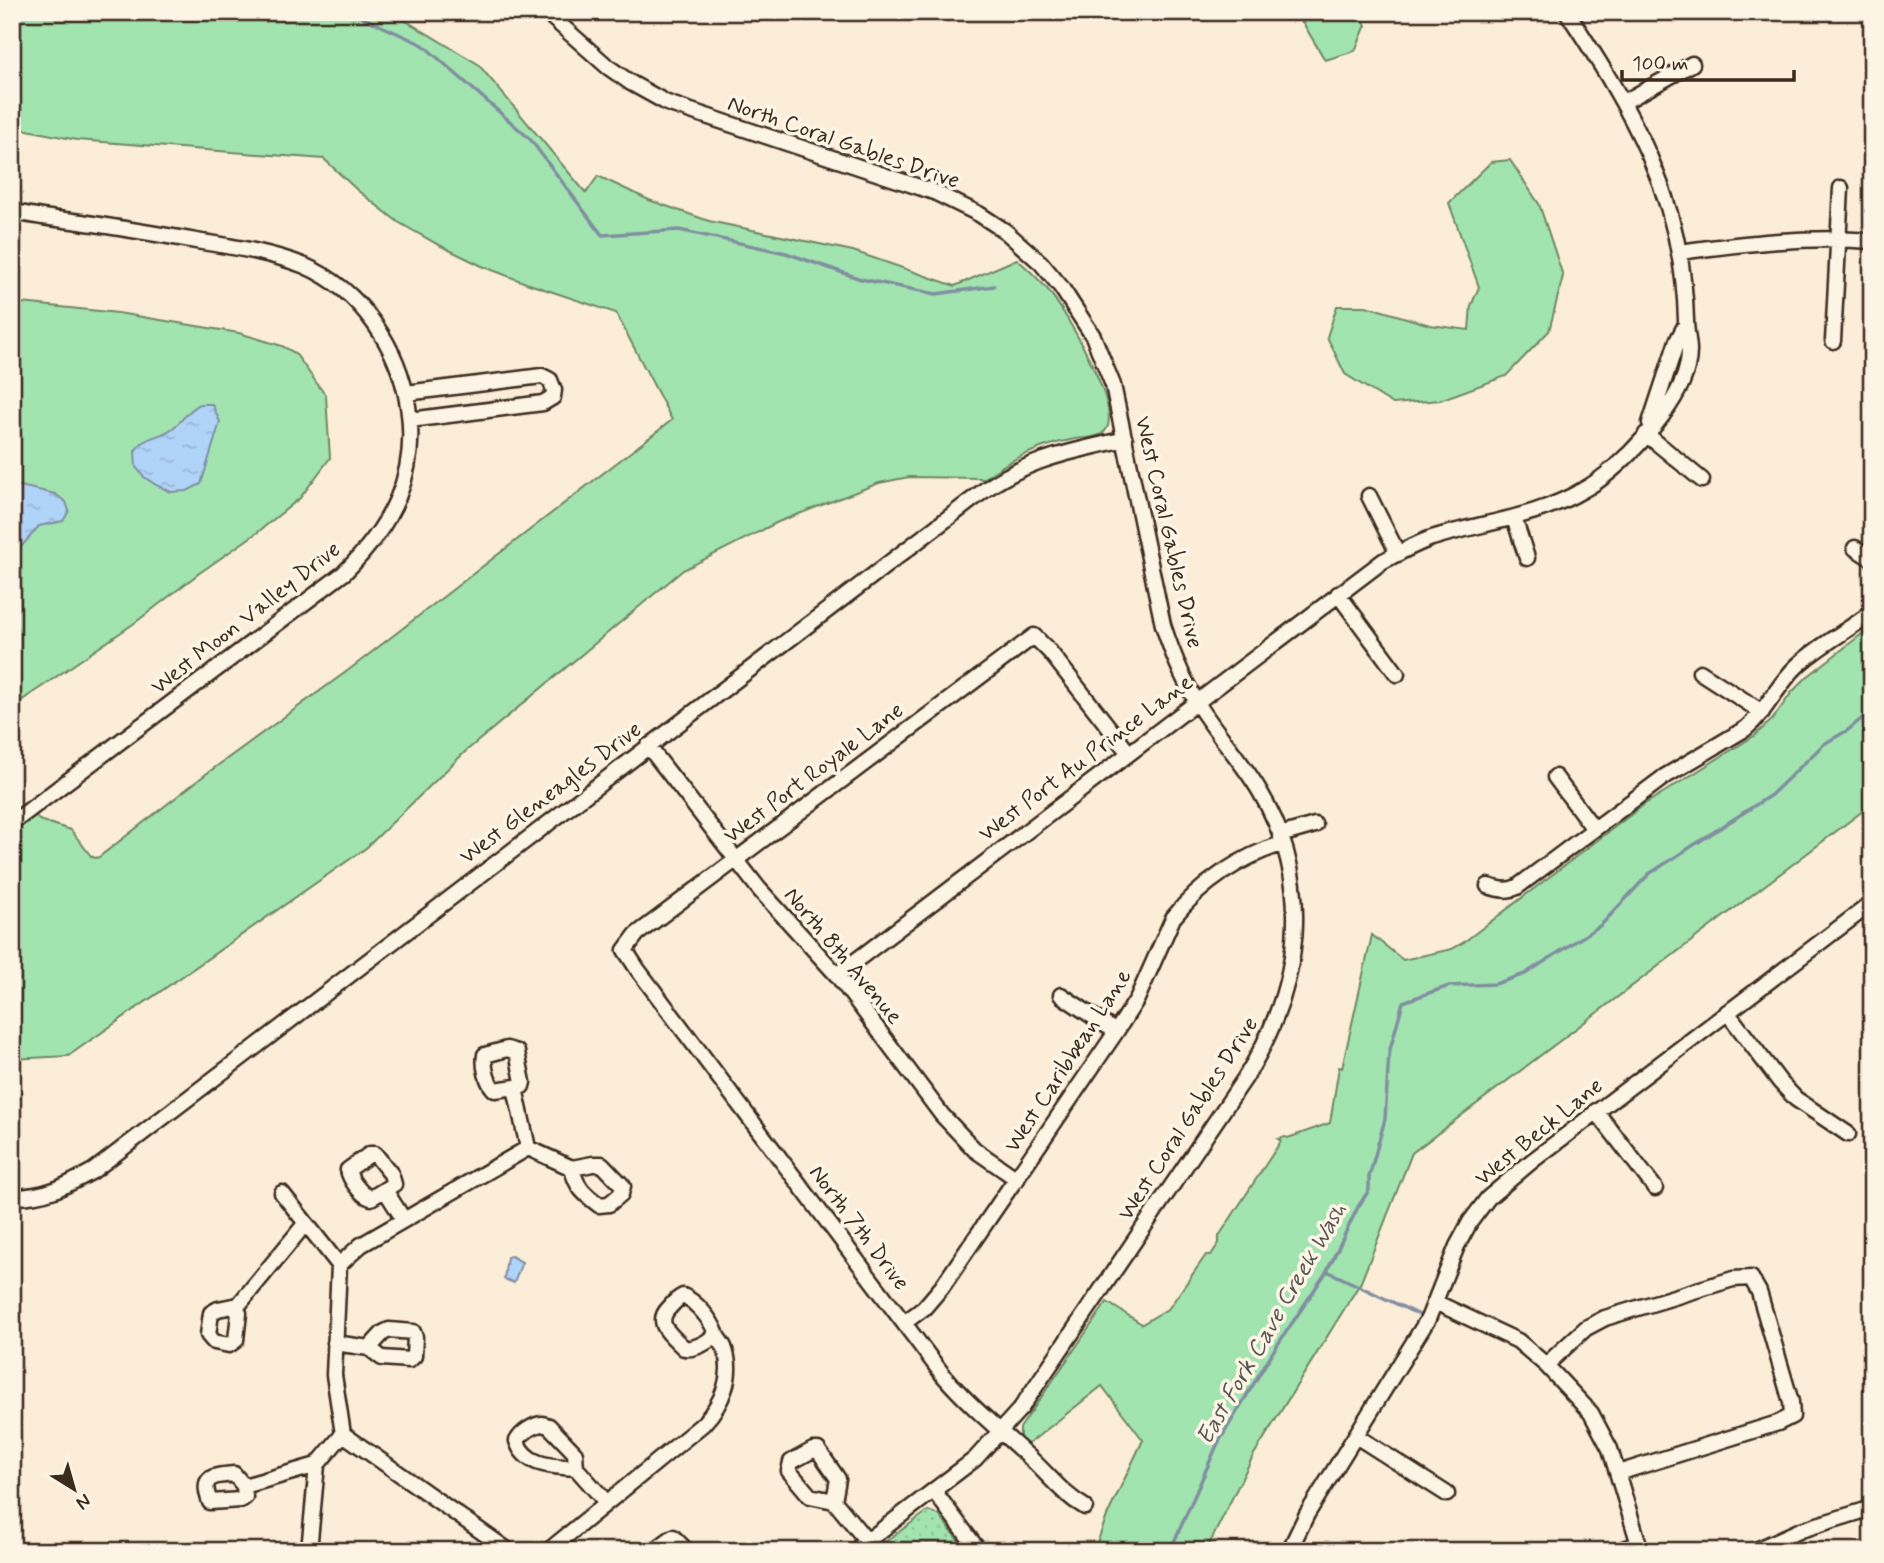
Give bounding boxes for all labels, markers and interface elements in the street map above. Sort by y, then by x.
scale bar [1622,38,1793,82]
text: 100 m [1632,50,1688,78]
street label: North Coral Gables Drive [723,89,963,197]
street label: West Coral Gables Drive [1127,414,1209,651]
street label: West Moon Valley Drive [145,535,347,702]
street label: West Port Au Prince Lane [973,668,1199,849]
street label: West Port Royale Lane [718,696,910,851]
street label: West Gleneagles Drive [454,715,648,872]
street label: North 8th Avenue [776,881,909,1031]
street label: West Caribbean Lane [998,963,1139,1159]
street label: West Coral Gables Drive [1112,1011,1266,1227]
street label: West Beck Lane [1469,1072,1610,1194]
street label: North 7th Drive [801,1159,915,1297]
water label: East Fork Cave Creek Wash [1190,1197,1355,1451]
north arrow [38,1454,108,1524]
text: N [71,1488,96,1515]

